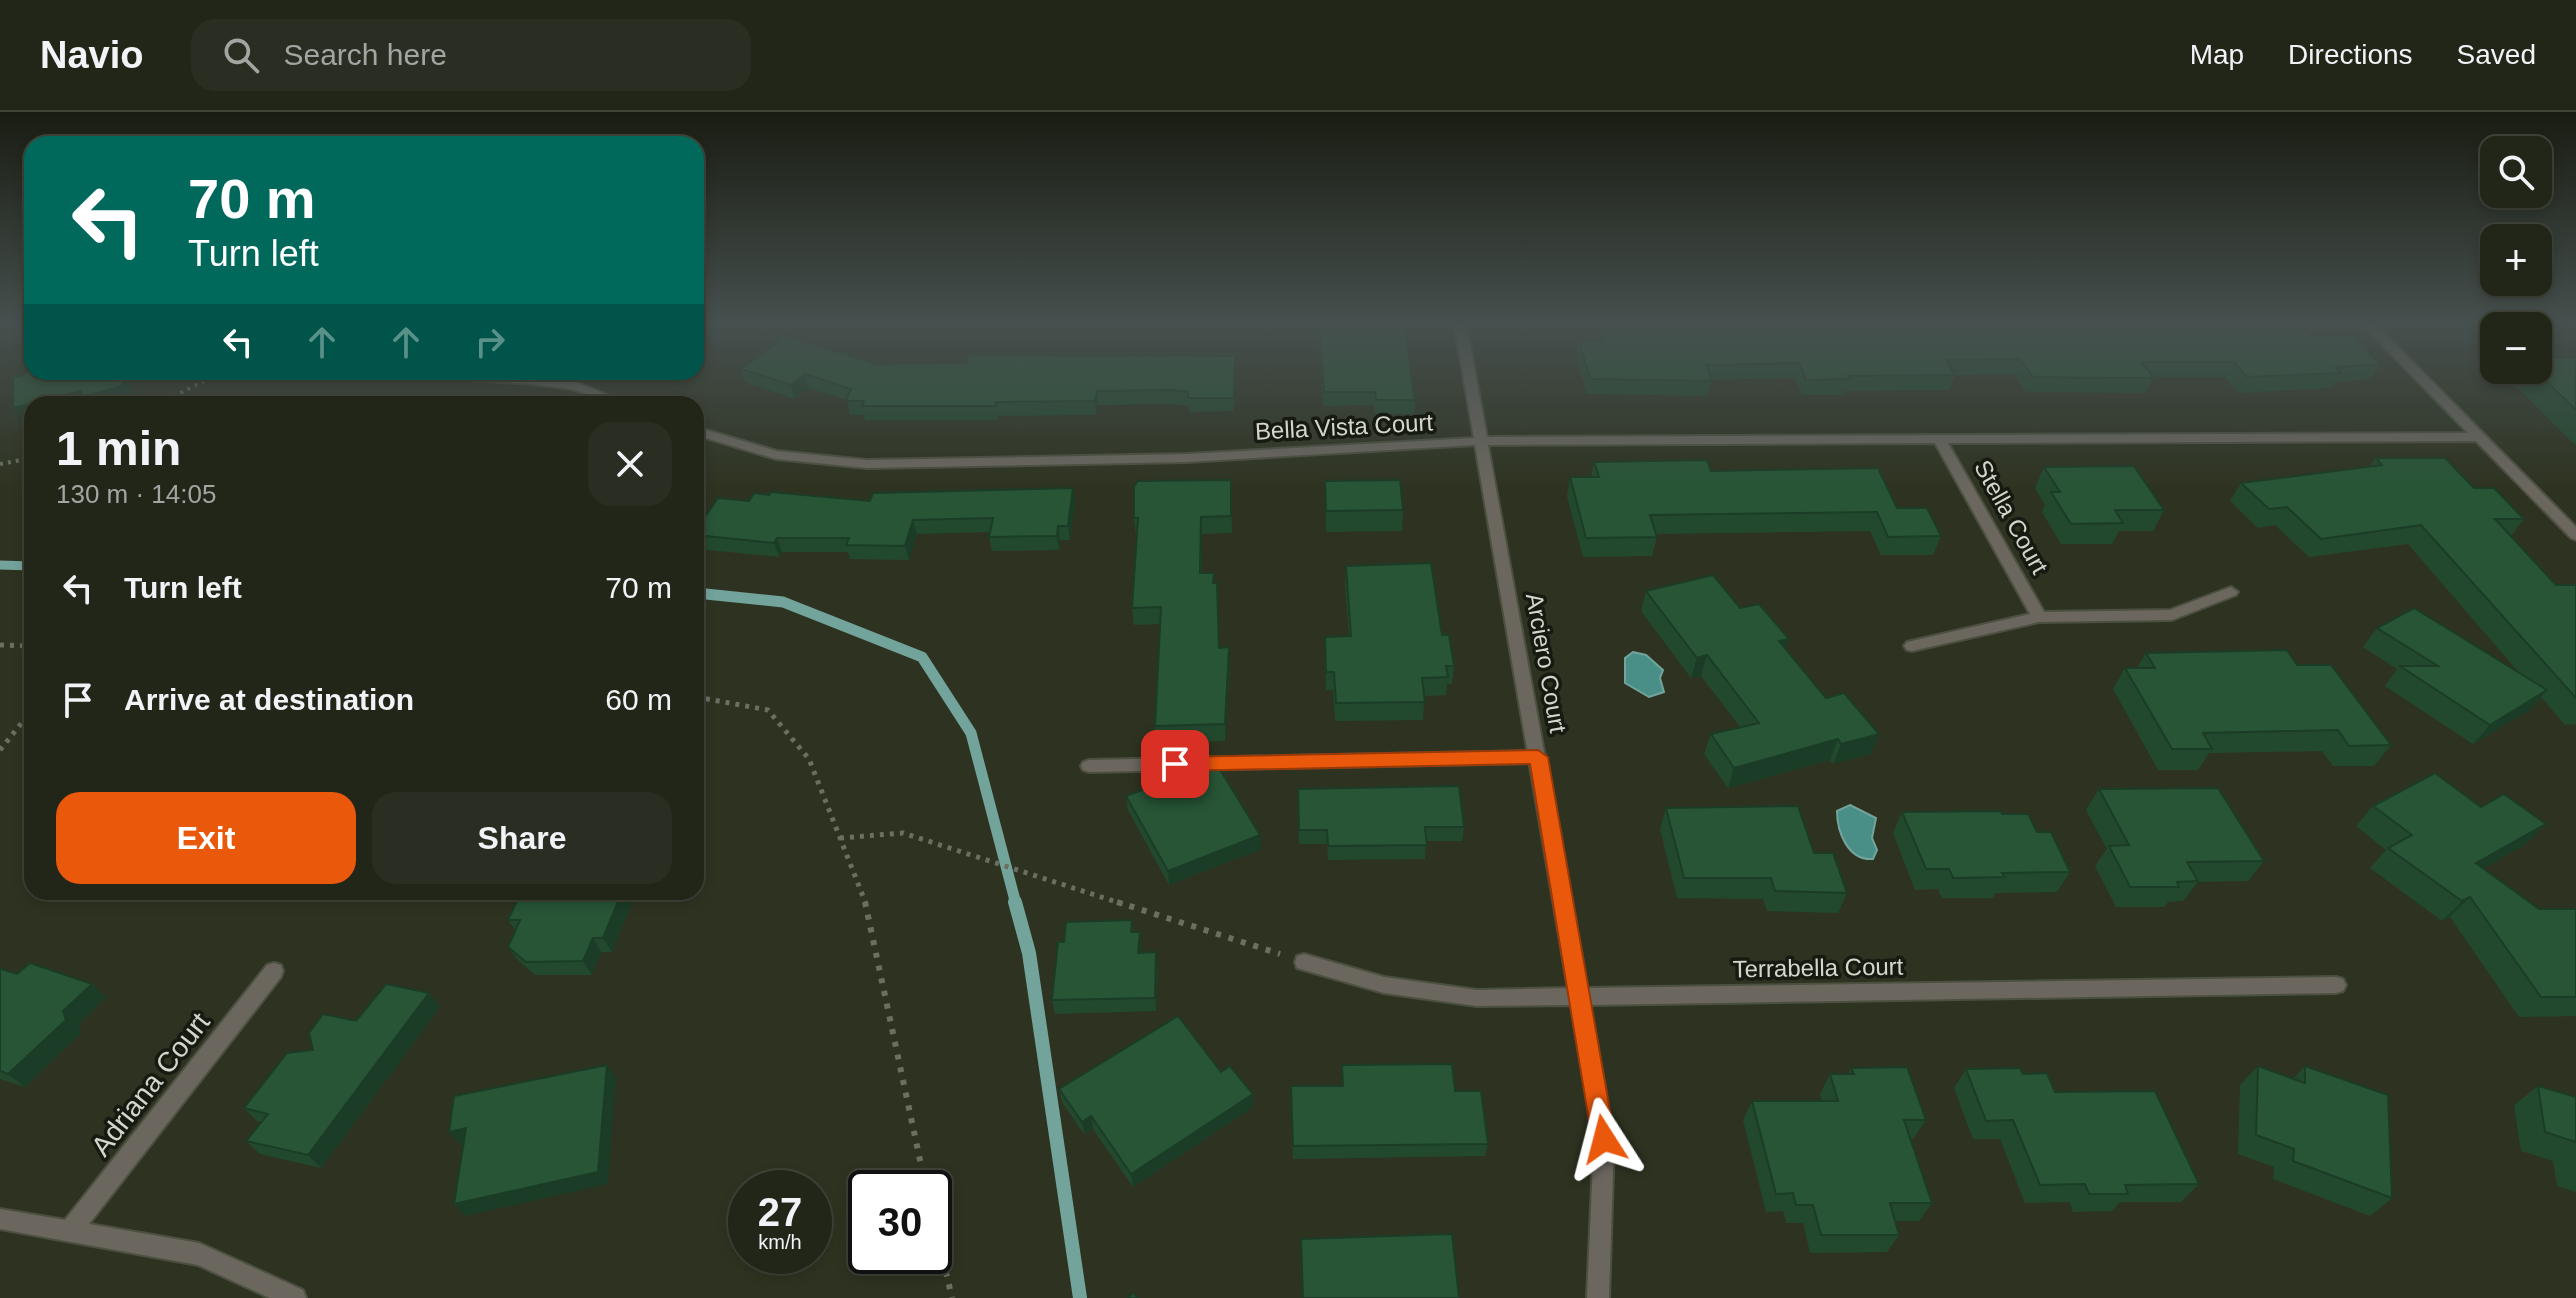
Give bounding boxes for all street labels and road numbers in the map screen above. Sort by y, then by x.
street label: Bella Vista Court [1254,408,1434,445]
street label: Stella Court [1969,455,2054,578]
street label: Arciero Court [1521,591,1572,735]
street label: Terrabella Court [1732,953,1904,982]
street label: Adriana Court [85,1007,216,1162]

